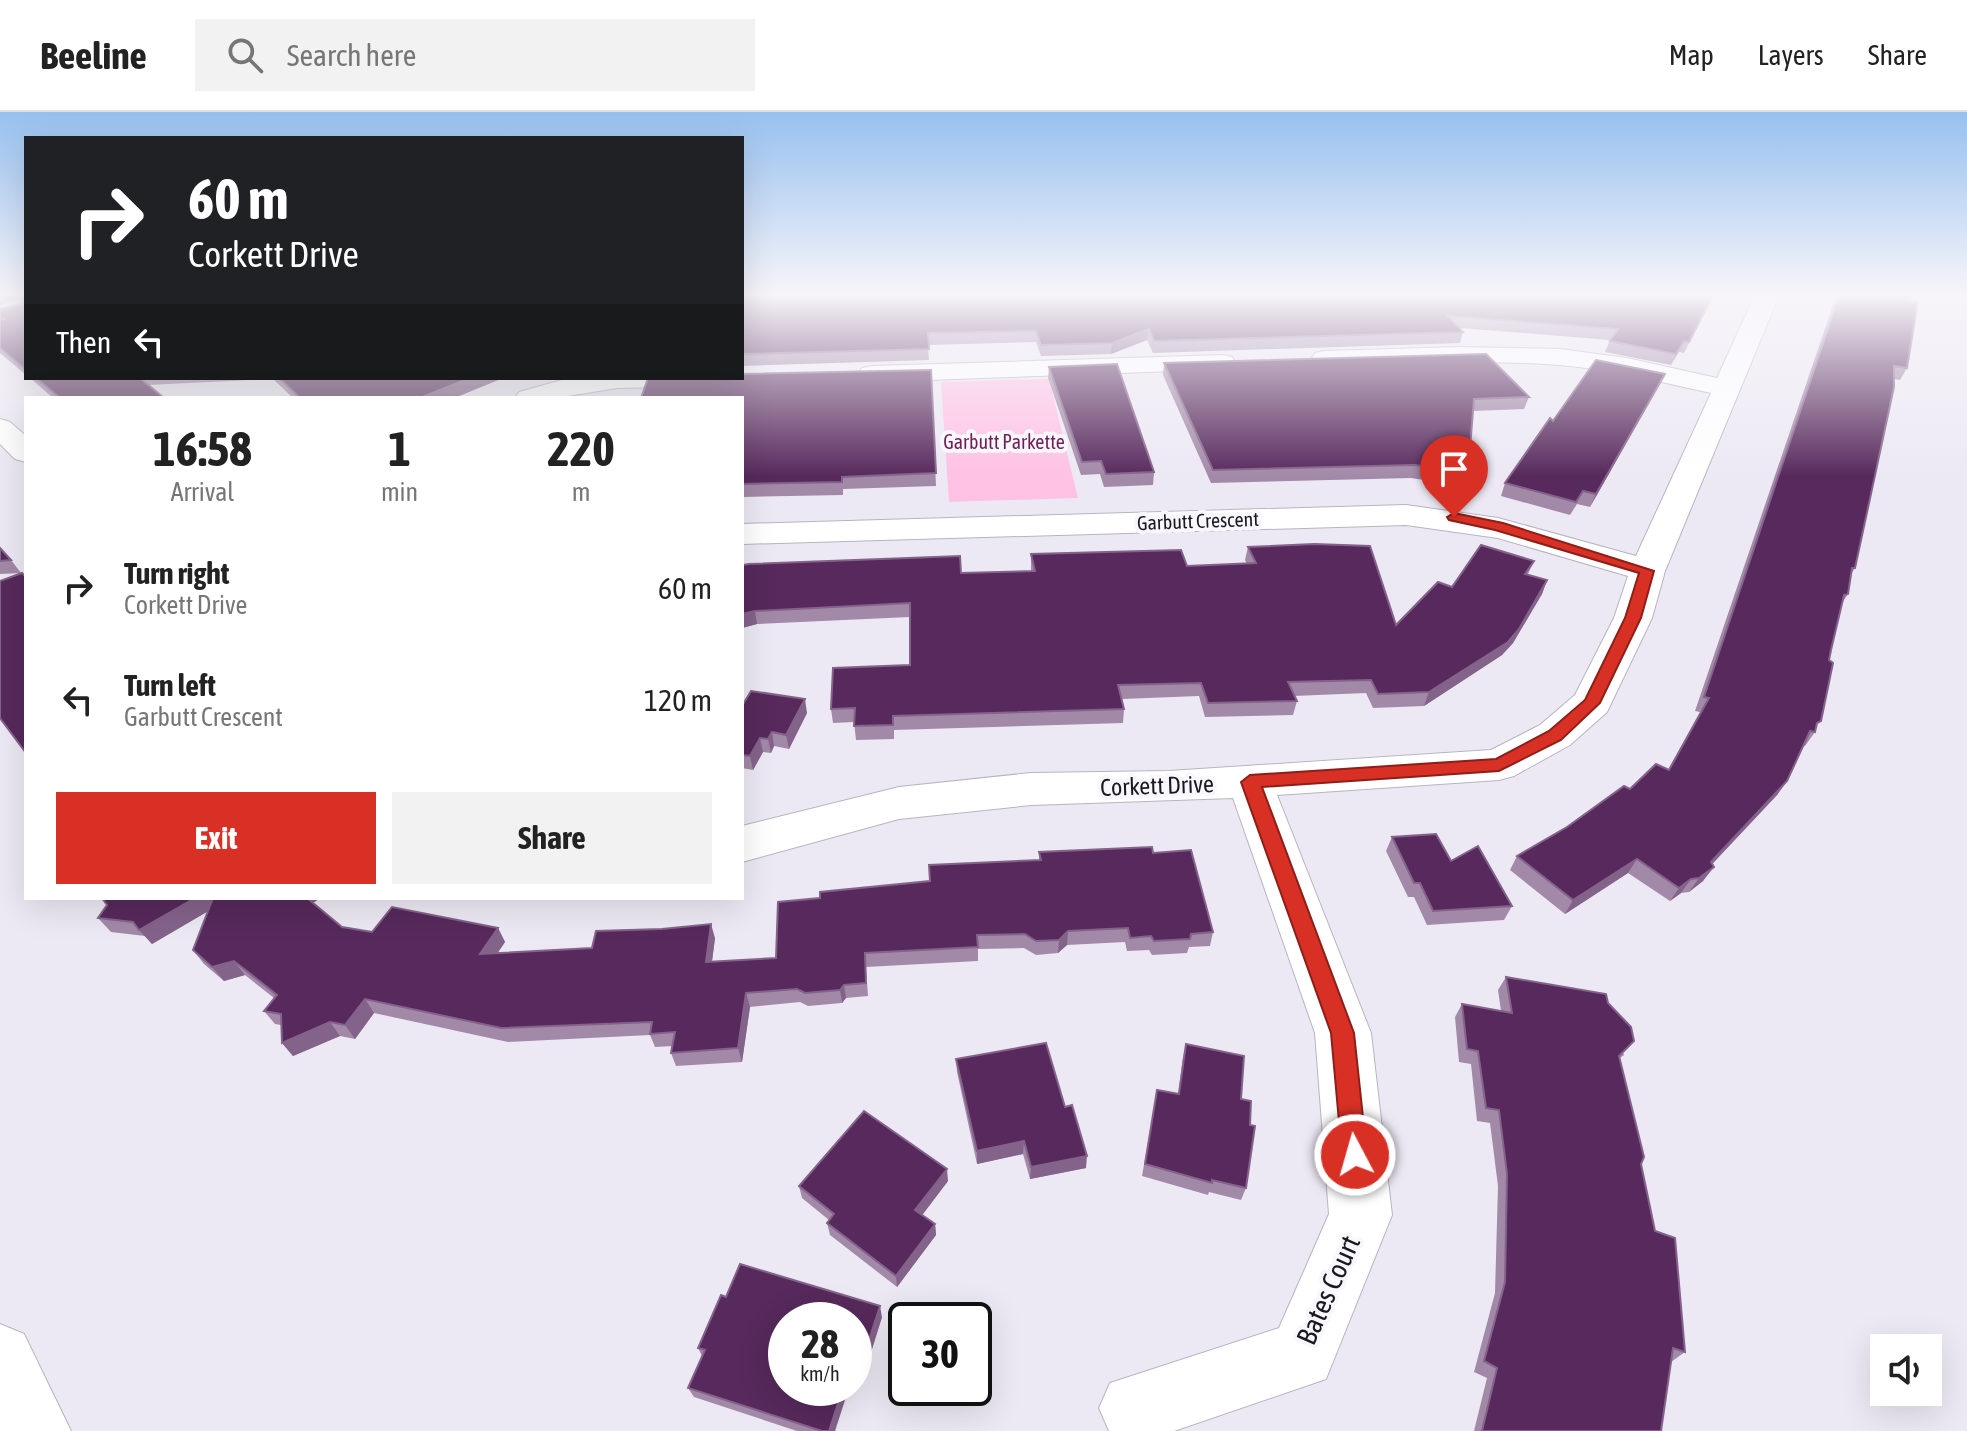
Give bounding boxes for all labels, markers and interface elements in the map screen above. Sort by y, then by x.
search box [195,19,755,91]
icon: search [223,33,267,77]
text: Beeline [40,34,147,77]
text: Search here [287,38,416,72]
text: Map [1669,39,1714,71]
text: Layers [1758,39,1824,71]
text: Share [1868,39,1927,71]
text: 60 m [188,167,289,231]
icon: right [56,168,160,272]
text: Corkett Drive [188,233,359,275]
icon: left [127,320,171,364]
text: Then [56,325,111,359]
text: 16:58 [153,421,252,476]
text: 1 [388,421,411,476]
text: 220 [547,421,615,476]
park label: Garbutt Parkette [943,430,1065,453]
pin [1420,435,1488,517]
icon: arrive [1432,447,1476,491]
text: Arrival [171,477,234,507]
text: min [381,477,418,507]
text: m [572,477,590,507]
street label: Garbutt Crescent [1137,507,1260,534]
text: Turn right [124,556,230,590]
icon: right [56,566,100,610]
text: 60 m [658,571,712,605]
text: Corkett Drive [124,590,247,620]
text: Turn left [124,668,216,702]
icon: left [56,678,100,722]
text: 120 m [644,683,712,717]
text: Garbutt Crescent [124,702,283,732]
street label: Corkett Drive [1100,770,1214,801]
button: Exit [56,792,376,884]
button: Share [392,792,712,884]
position arrow [1313,1113,1397,1197]
street label: Bates Court [1290,1231,1366,1349]
speed limit sign: 30 [888,1302,992,1406]
text: 28 [801,1321,839,1366]
map controls [1870,1334,1942,1406]
button: sound [1870,1334,1942,1406]
text: km/h [800,1362,840,1385]

